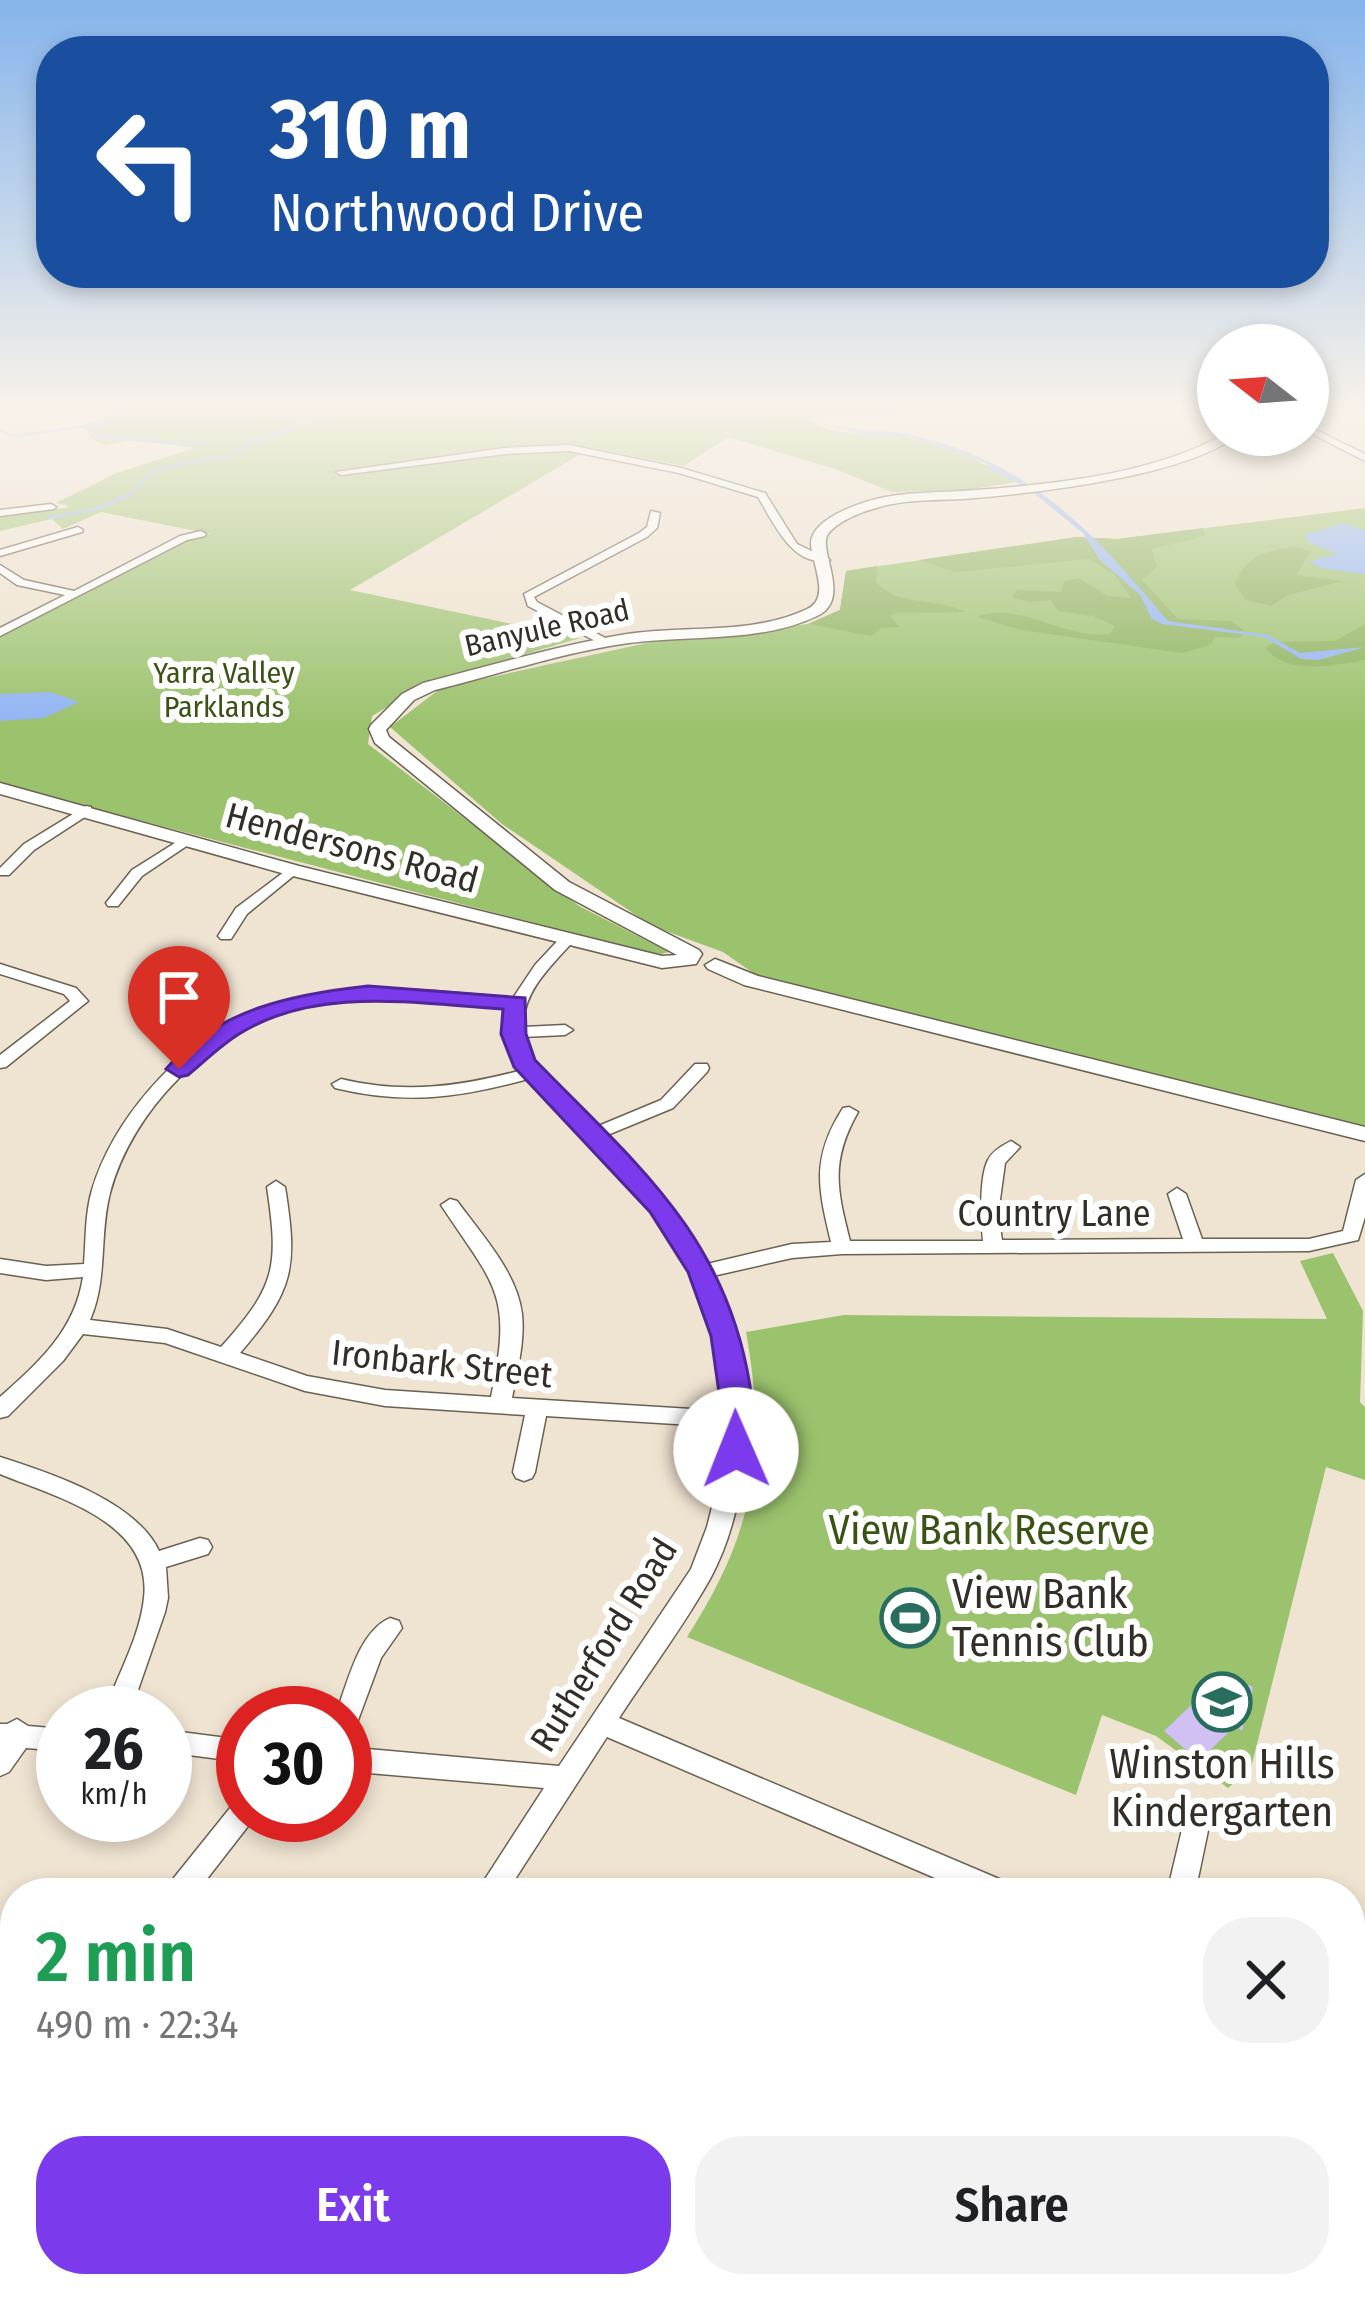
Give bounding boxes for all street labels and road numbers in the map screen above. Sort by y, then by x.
street label: Banyule Road [461,592,633,664]
street label: Hendersons Road [221,793,483,903]
street label: Country Lane [957,1192,1151,1236]
street label: Ironbark Street [329,1331,555,1397]
street label: Rutherford Road [521,1530,687,1760]

